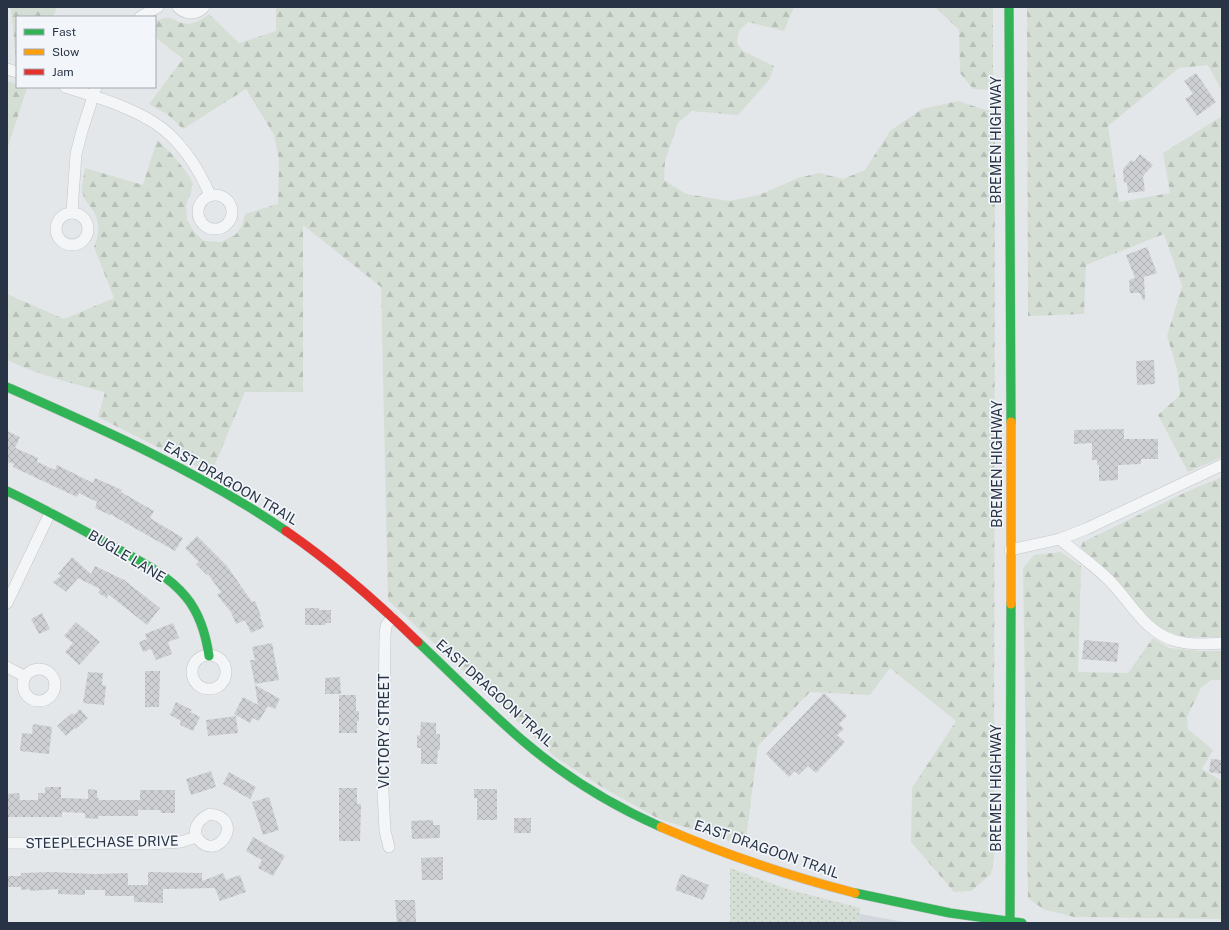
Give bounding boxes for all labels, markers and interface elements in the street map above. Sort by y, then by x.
legend [16,16,156,88]
text: Fast [52,25,77,39]
text: Slow [52,45,80,59]
text: Jam [52,65,74,79]
street label: BREMEN HIGHWAY [988,76,1004,204]
street label: BREMEN HIGHWAY [989,400,1005,528]
street label: EAST DRAGOON TRAIL [161,438,301,528]
street label: BUGLE LANE [86,527,168,585]
street label: EAST DRAGOON TRAIL [433,636,557,750]
street label: VICTORY STREET [376,673,392,789]
street label: BREMEN HIGHWAY [988,724,1004,852]
street label: EAST DRAGOON TRAIL [692,817,842,881]
street label: STEEPLECHASE DRIVE [25,833,179,851]

